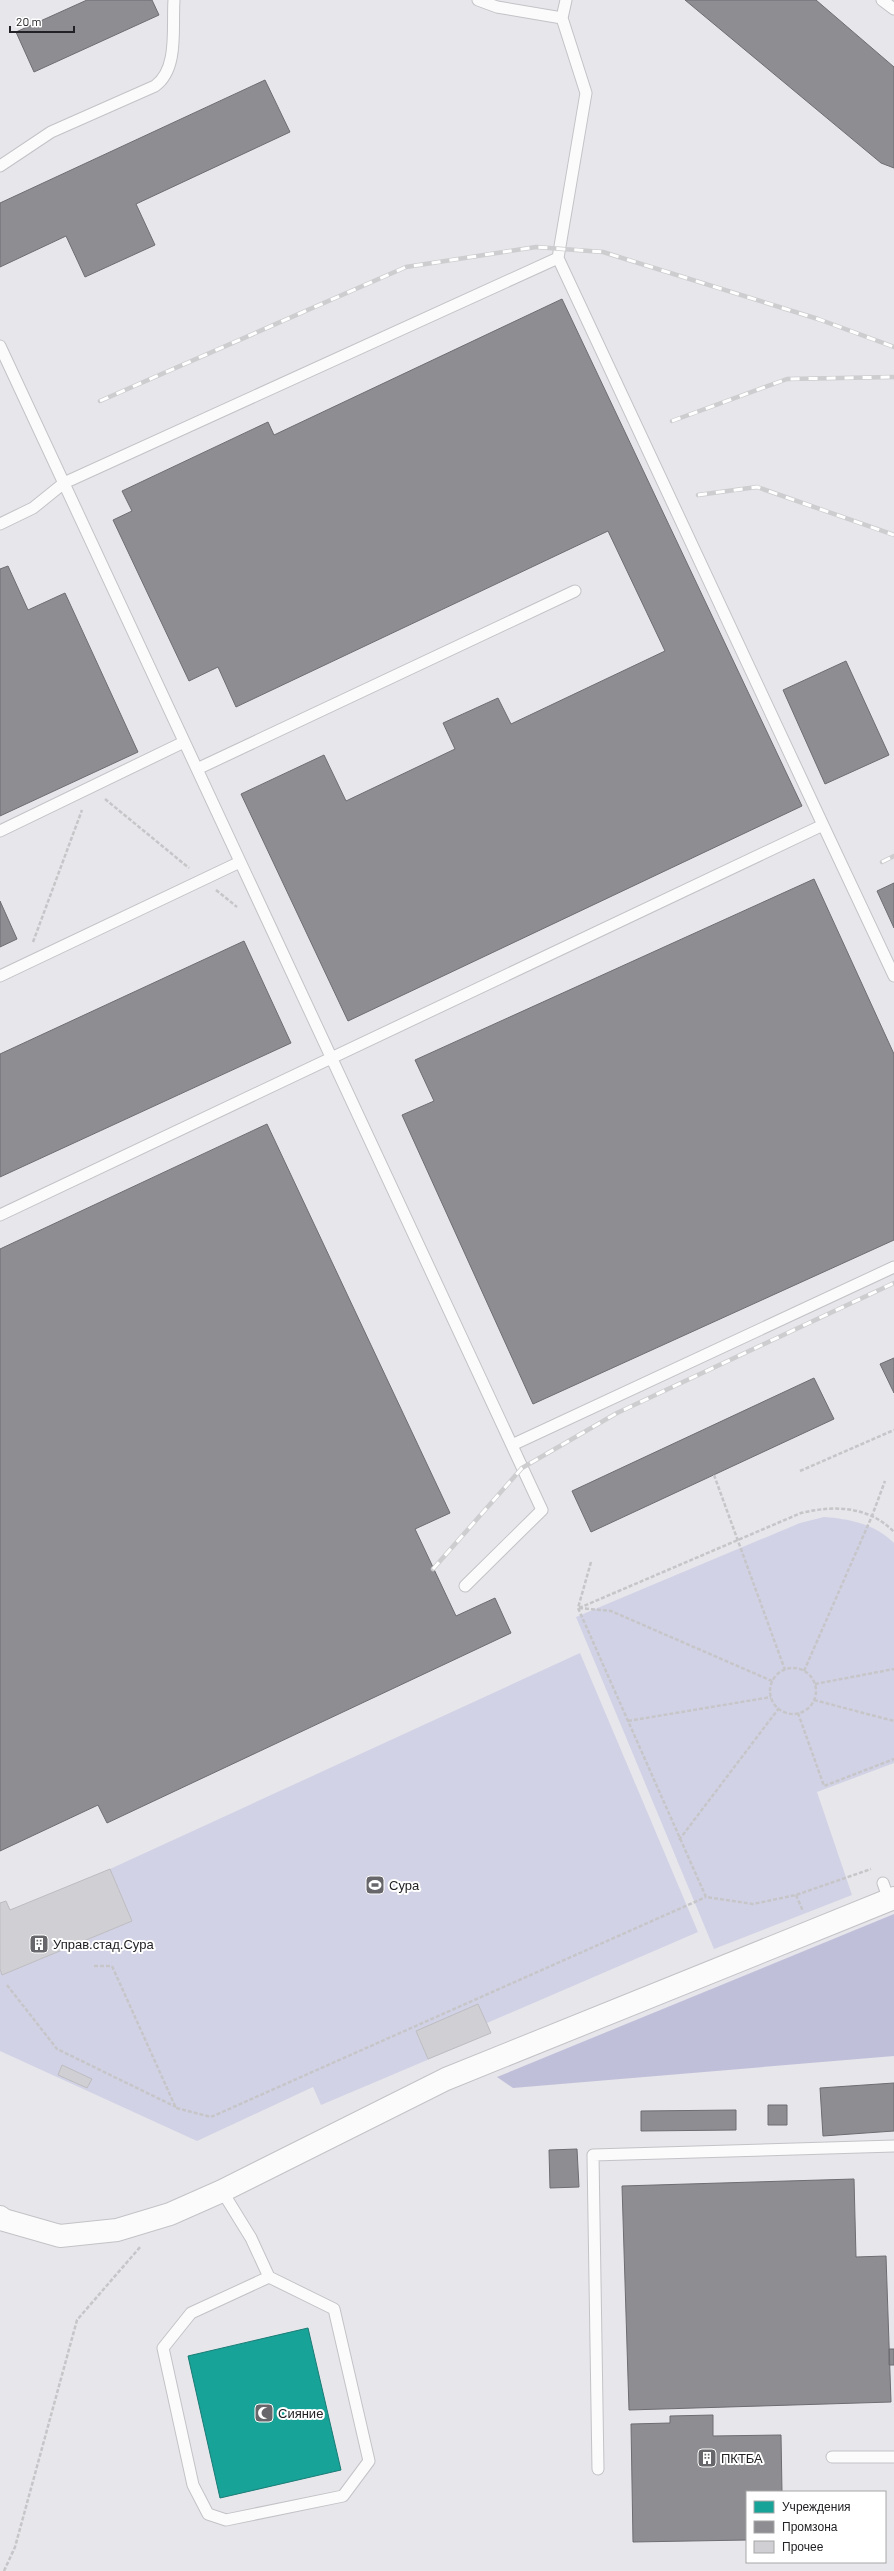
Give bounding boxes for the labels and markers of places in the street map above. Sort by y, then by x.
sports icon: Сура [364,1874,386,1896]
place label: Сура [389,1877,420,1893]
building icon: Управ.стад.Сура [28,1933,50,1955]
place label: Управ.стад.Сура [53,1936,154,1952]
mosque icon: Сияние [253,2402,275,2424]
place label: Сияние [278,2405,323,2421]
building icon: ПКТБА [696,2447,718,2469]
place label: ПКТБА [721,2450,763,2466]

